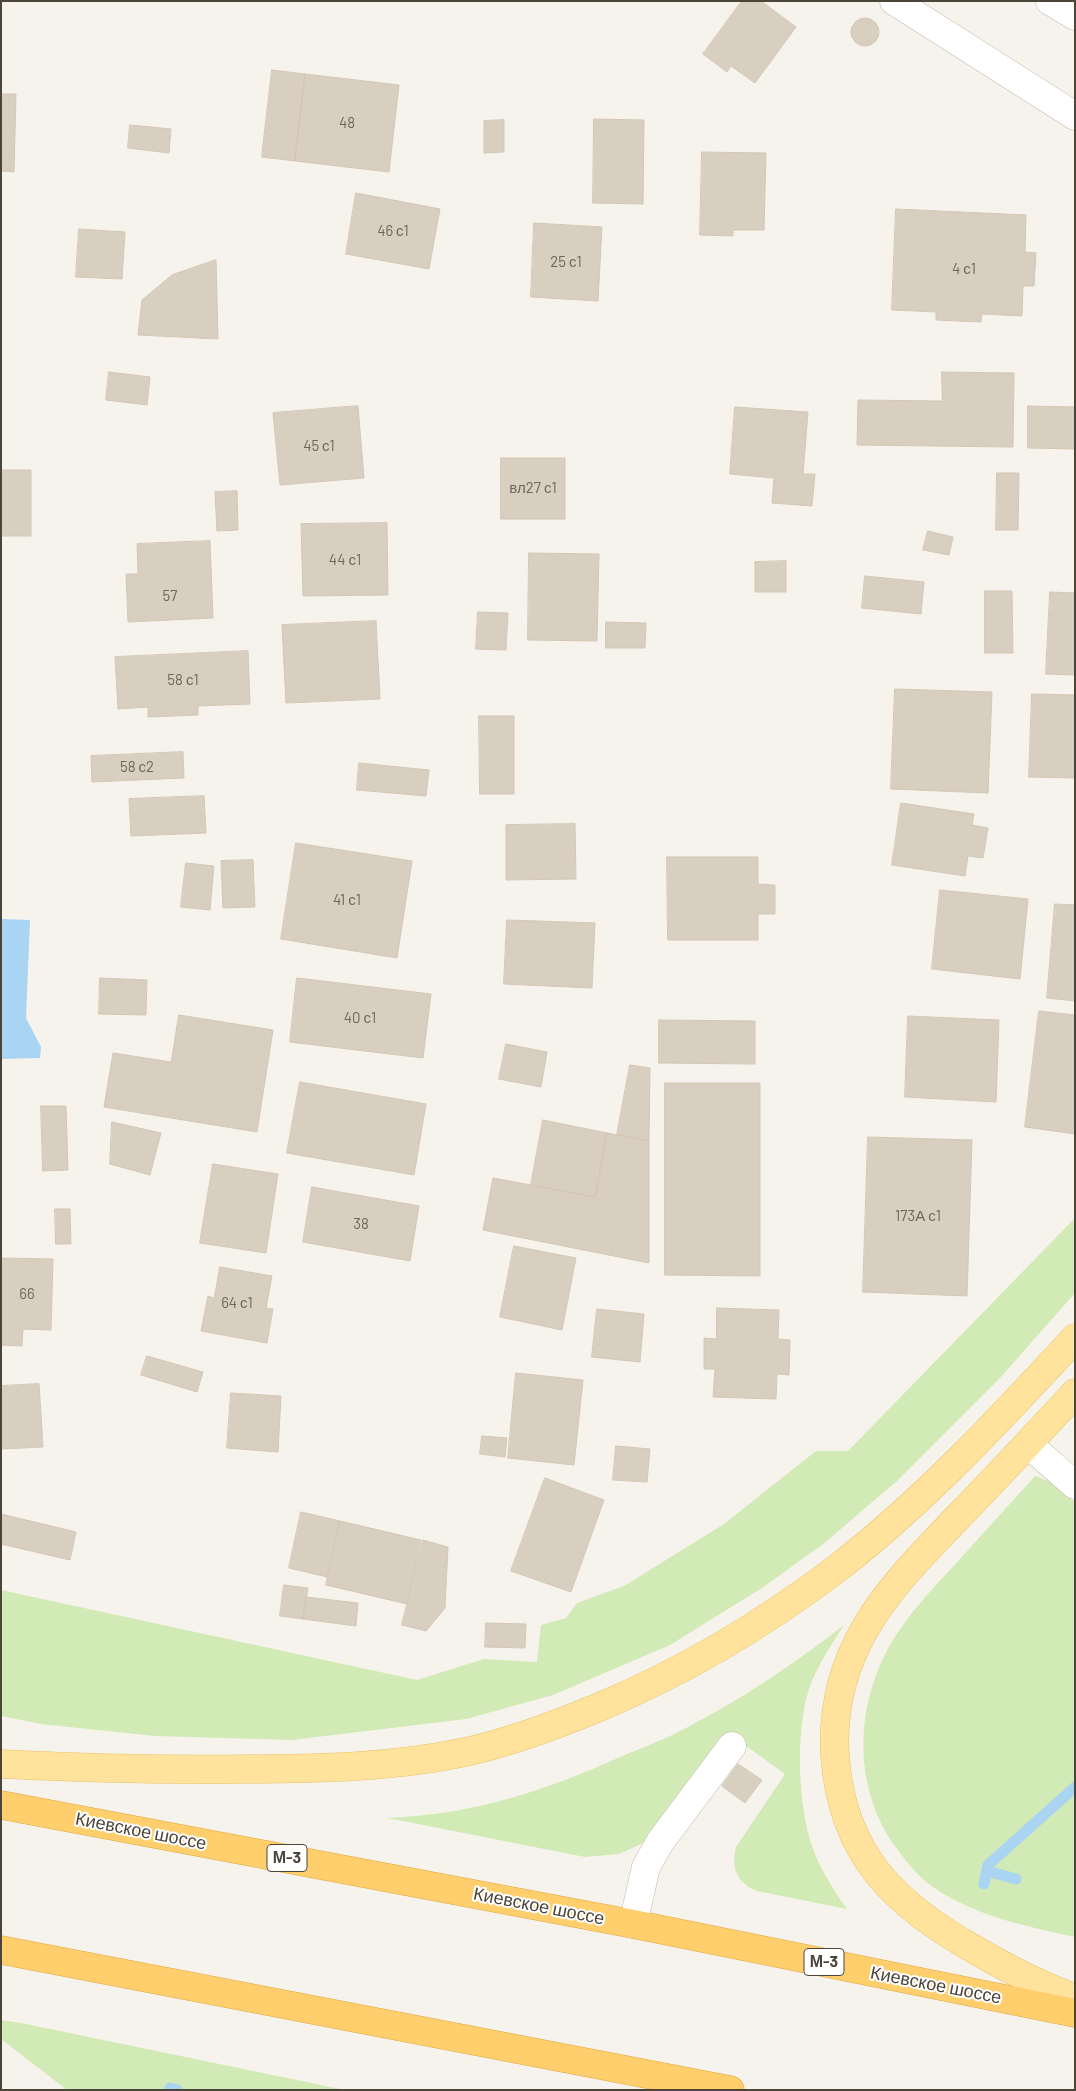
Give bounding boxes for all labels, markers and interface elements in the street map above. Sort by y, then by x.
house number: 48 [339,114,355,132]
house number: 46 с1 [377,222,409,240]
house number: 25 с1 [550,253,582,271]
house number: 4 с1 [952,260,976,278]
house number: 45 с1 [303,437,335,455]
house number: вл27 с1 [509,479,557,497]
house number: 44 с1 [329,551,361,569]
house number: 57 [163,587,177,605]
house number: 58 с1 [167,671,199,689]
house number: 58 с2 [120,758,154,776]
house number: 41 с1 [333,891,361,909]
house number: 40 с1 [344,1009,376,1027]
house number: 173А с1 [895,1207,941,1225]
house number: 38 [353,1215,369,1233]
house number: 66 [19,1285,35,1303]
house number: 64 с1 [221,1294,253,1312]
street label: Киевское шоссе [74,1808,208,1854]
road number: М-3 [267,1845,307,1872]
street label: Киевское шоссе [472,1883,606,1929]
road number: М-3 [804,1948,844,1975]
street label: Киевское шоссе [869,1962,1003,2008]

